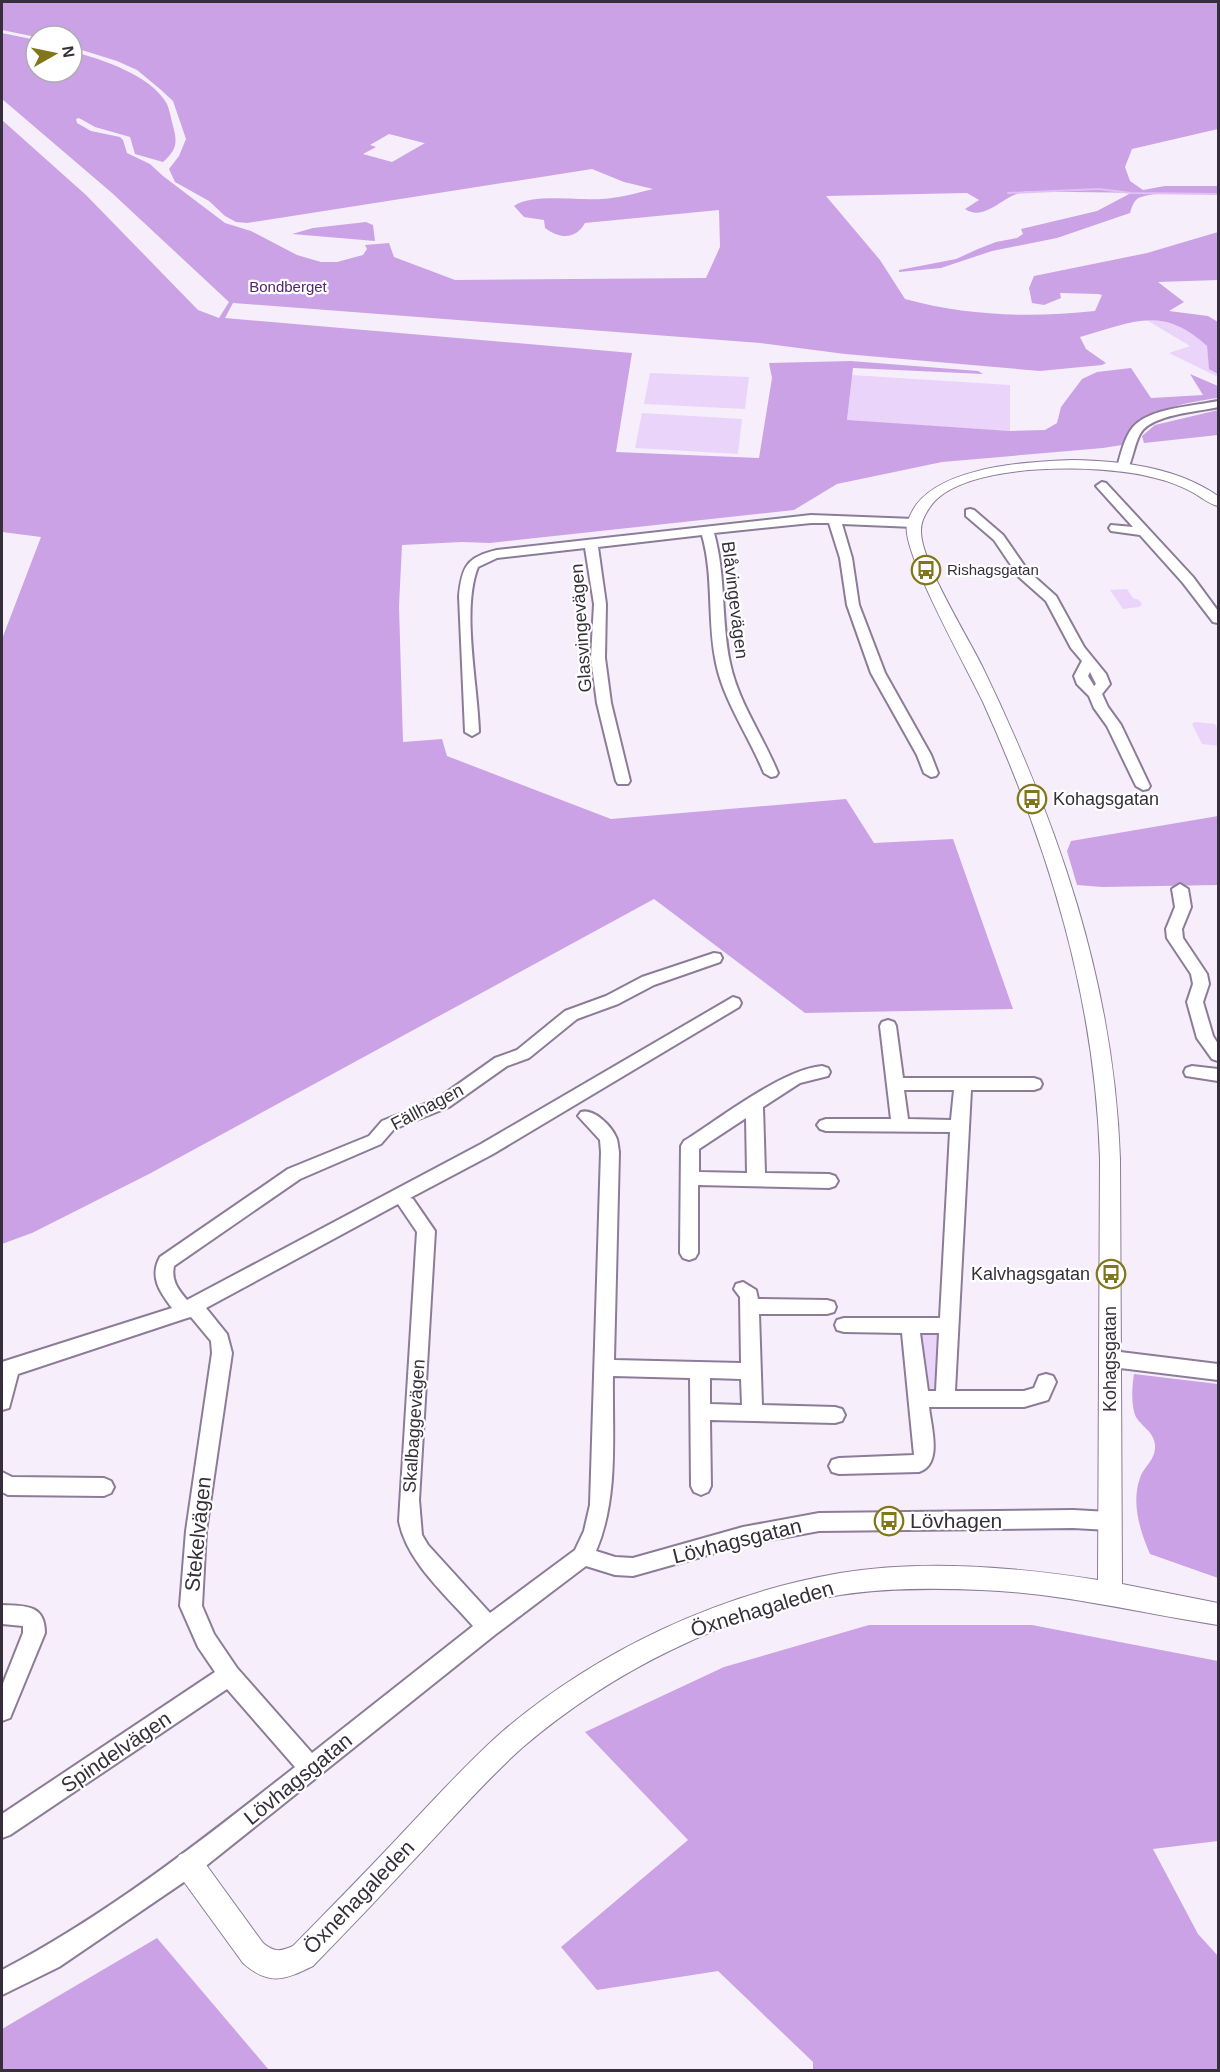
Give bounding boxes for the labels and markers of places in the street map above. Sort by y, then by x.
bus stop icon: Rishagsgatan [910,554,942,586]
place label: Rishagsgatan [947,561,1039,578]
bus stop icon: Kohagsgatan [1016,783,1048,815]
place label: Kohagsgatan [1053,789,1159,809]
bus stop icon: Kalvhagsgatan [1095,1258,1127,1290]
place label: Kalvhagsgatan [971,1264,1090,1284]
bus stop icon: Lövhagen [873,1505,905,1537]
place label: Lövhagen [910,1509,1002,1532]

